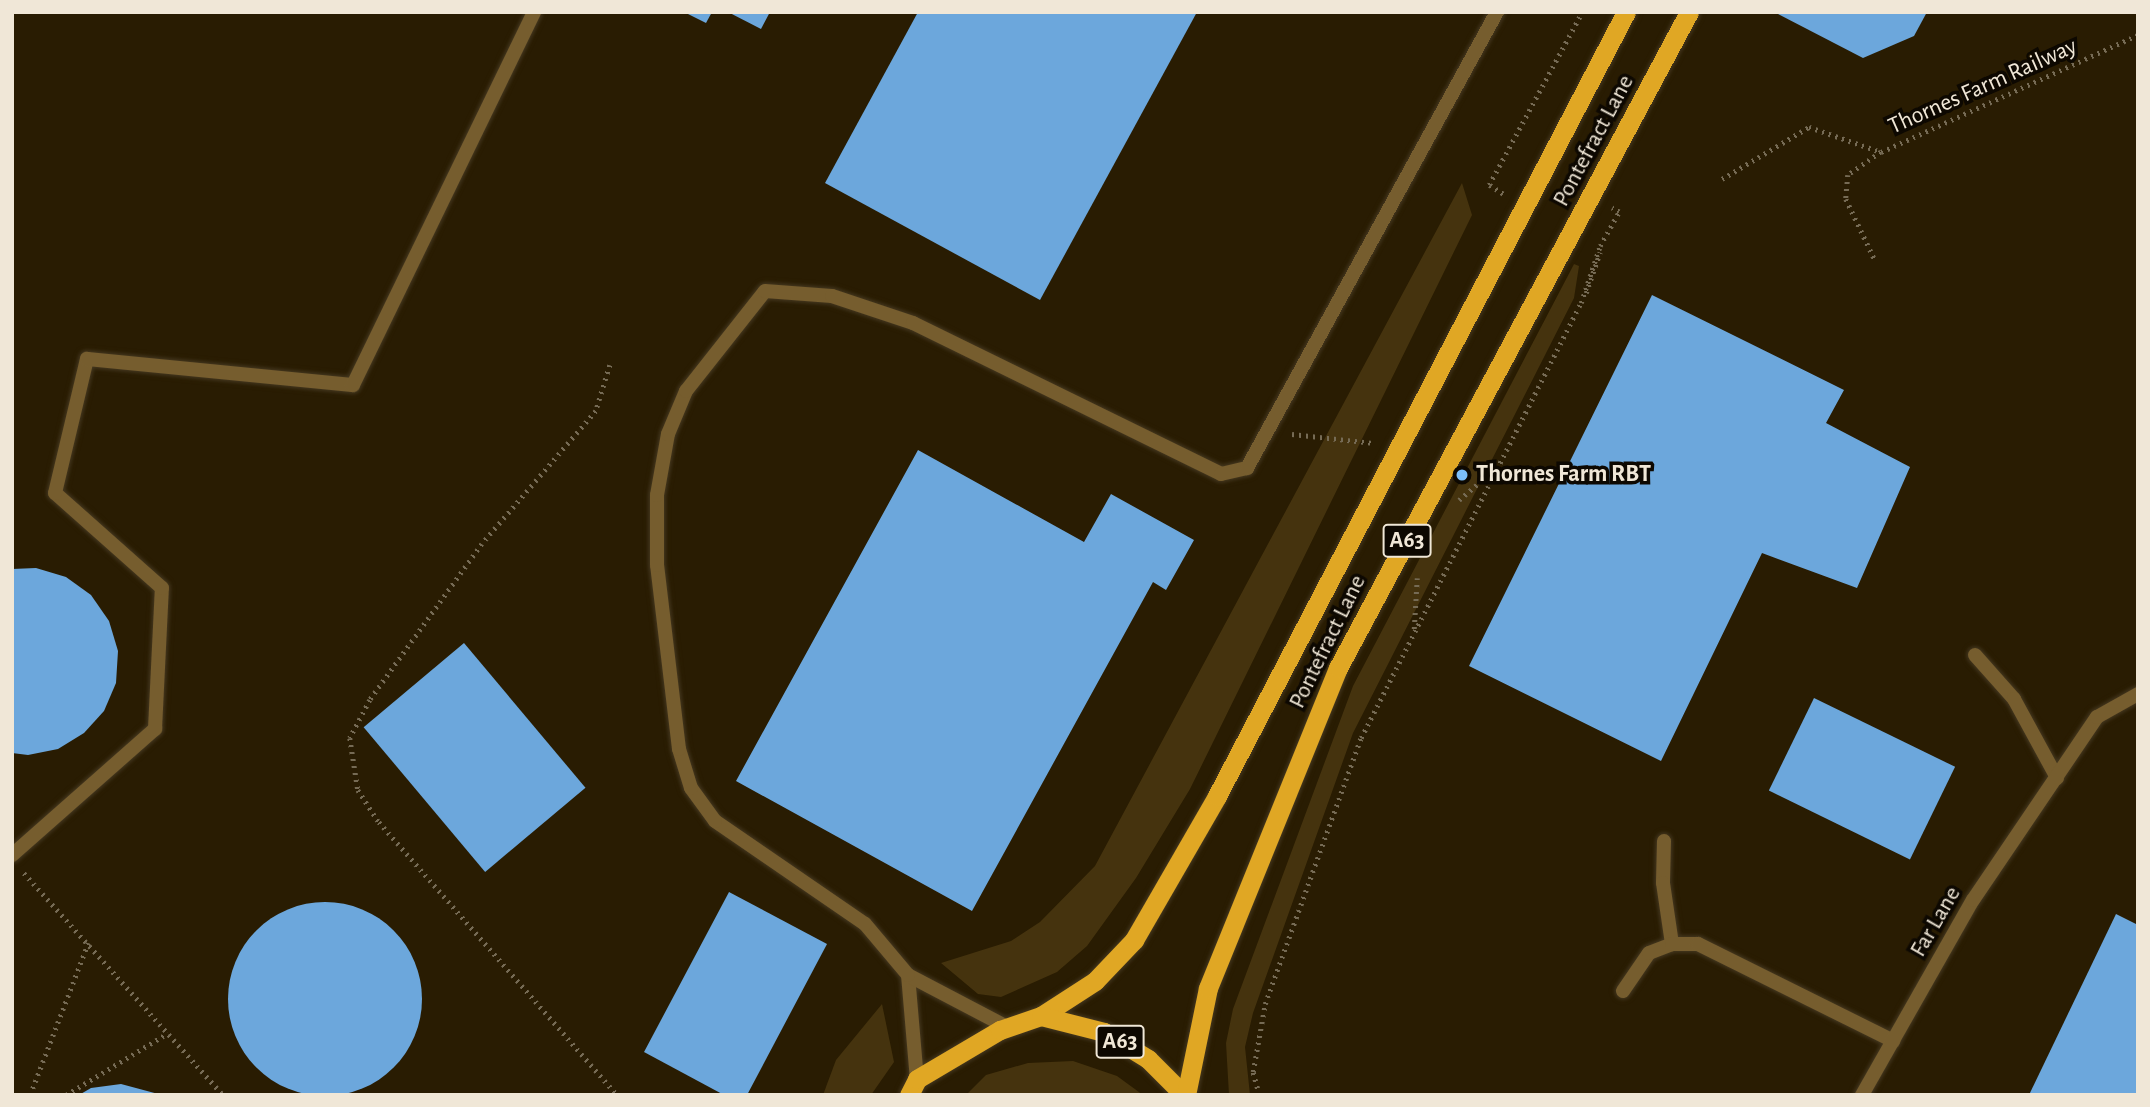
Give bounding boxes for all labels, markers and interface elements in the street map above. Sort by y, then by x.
street label: Thornes Farm Railway [1884,32,2082,142]
street label: Pontefract Lane [1547,70,1641,212]
place label: Thornes Farm RBT [1476,461,1651,489]
marker: Thornes Farm RBT [1454,467,1470,483]
road number: A63 [1382,522,1432,561]
street label: Pontefract Lane [1283,571,1373,713]
street label: Far Lane [1904,882,1968,962]
road number: A63 [1096,1023,1144,1062]

